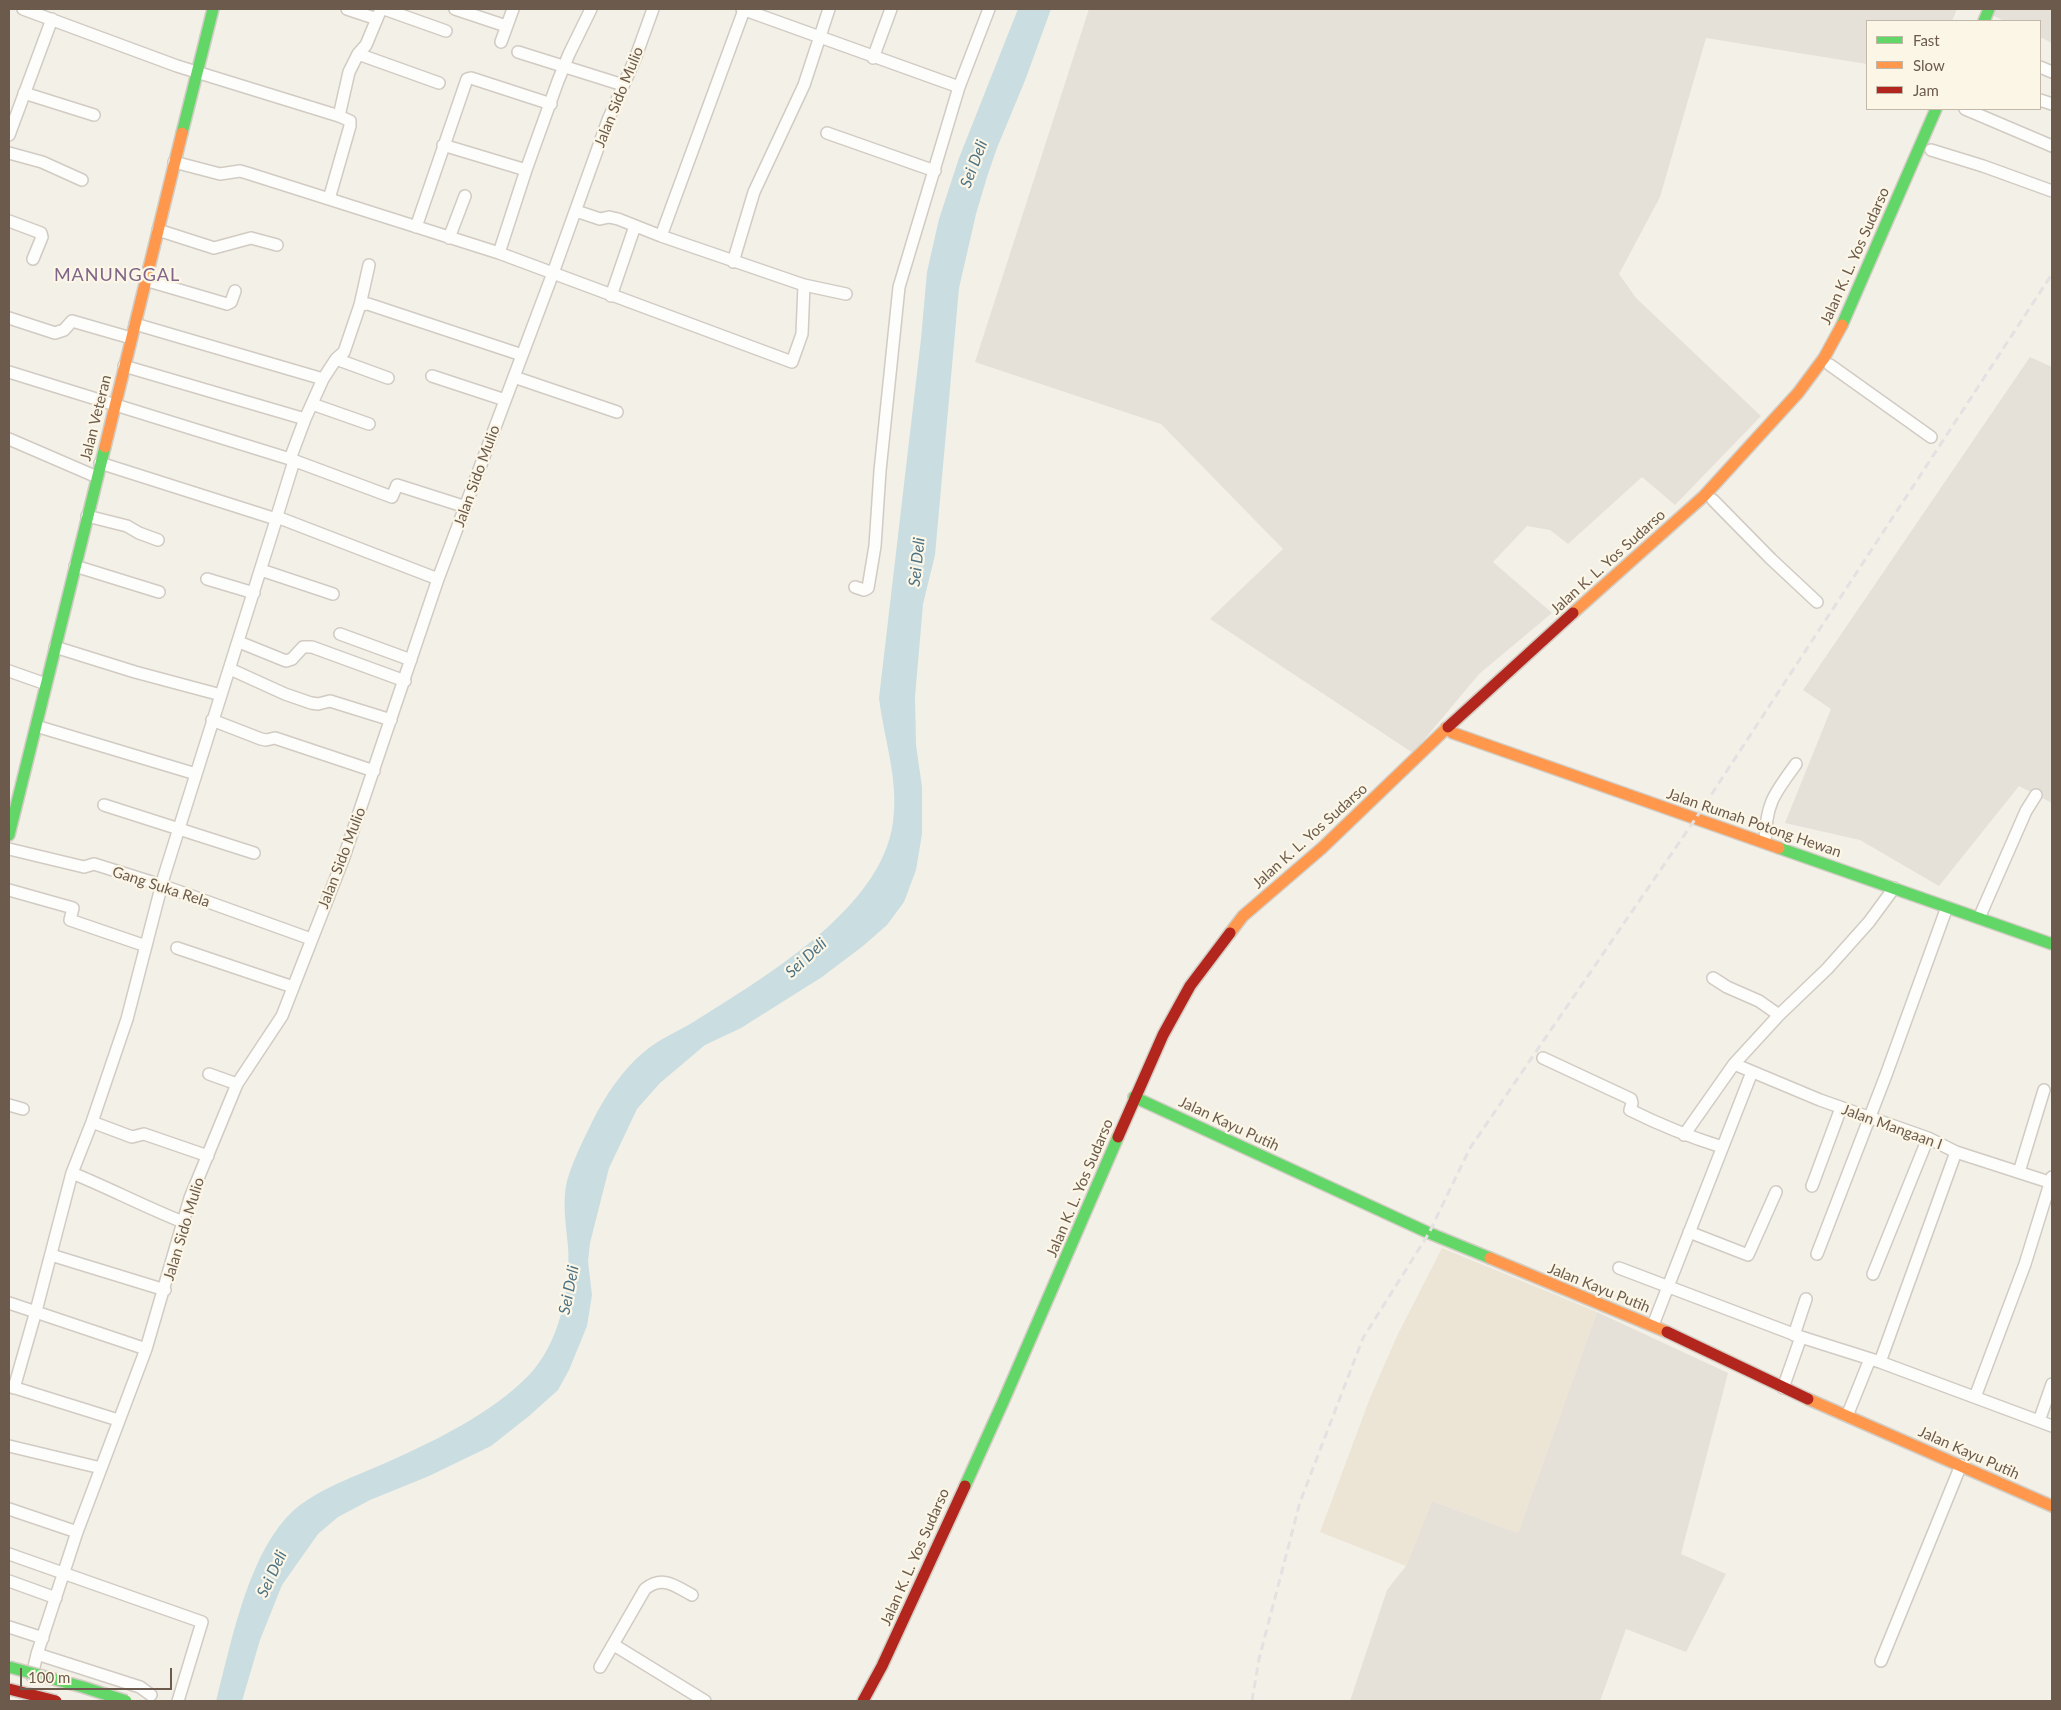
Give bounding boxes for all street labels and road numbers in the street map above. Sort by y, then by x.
street label: Jalan Sido Mulio [591,44,647,150]
street label: Jalan K. L. Yos Sudarso [1817,185,1893,327]
street label: Jalan Veteran [77,373,115,463]
street label: Jalan Sido Mulio [450,423,504,529]
street label: Jalan K. L. Yos Sudarso [1547,506,1669,618]
street label: Jalan K. L. Yos Sudarso [1249,780,1371,892]
street label: Jalan Rumah Potong Hewan [1664,785,1844,861]
street label: Jalan Sido Mulio [314,805,370,911]
street label: Gang Suka Rela [110,863,212,911]
street label: Jalan Kayu Putih [1176,1093,1282,1155]
street label: Jalan Mangaan I [1839,1101,1945,1153]
street label: Jalan K. L. Yos Sudarso [1043,1116,1117,1260]
street label: Jalan Sido Mulio [160,1175,208,1283]
street label: Jalan Kayu Putih [1545,1259,1653,1317]
street label: Jalan Kayu Putih [1916,1423,2022,1483]
street label: Jalan K. L. Yos Sudarso [877,1486,953,1628]

